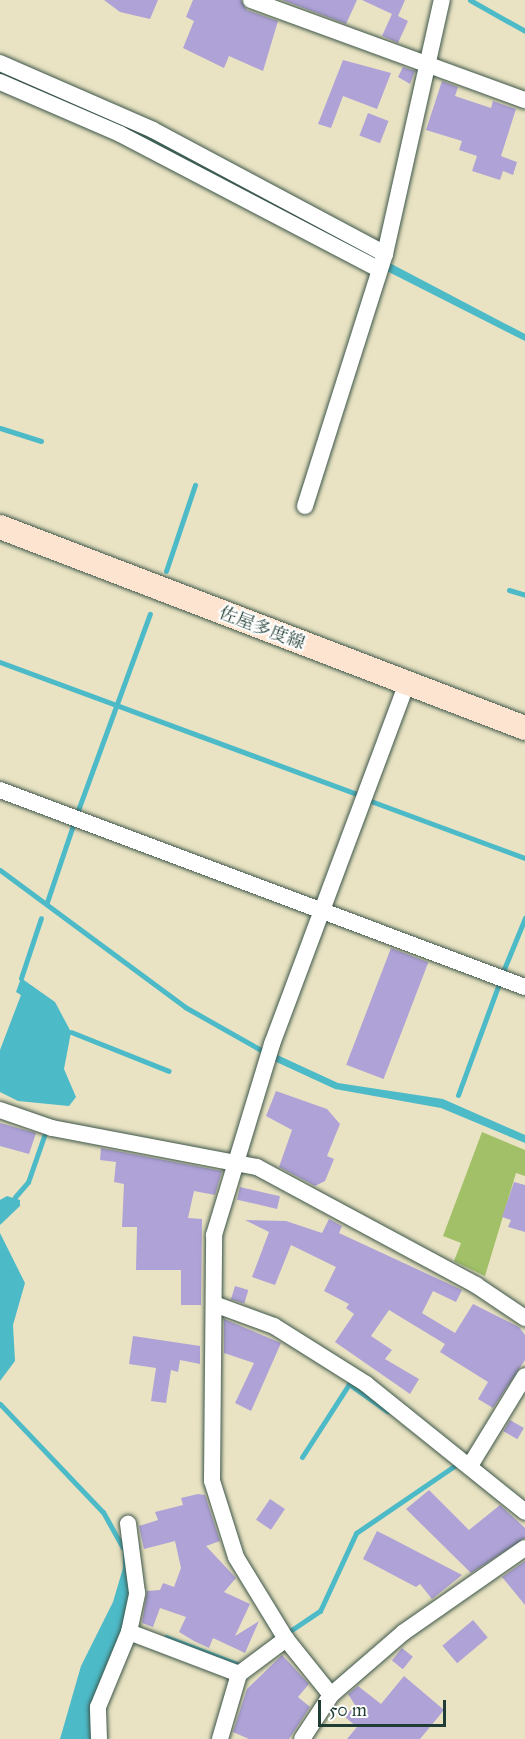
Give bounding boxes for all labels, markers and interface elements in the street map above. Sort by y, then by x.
street label: 佐屋多度線 [216,602,308,654]
scale bar [321,1688,448,1726]
text: 50 m [329,1699,367,1721]

